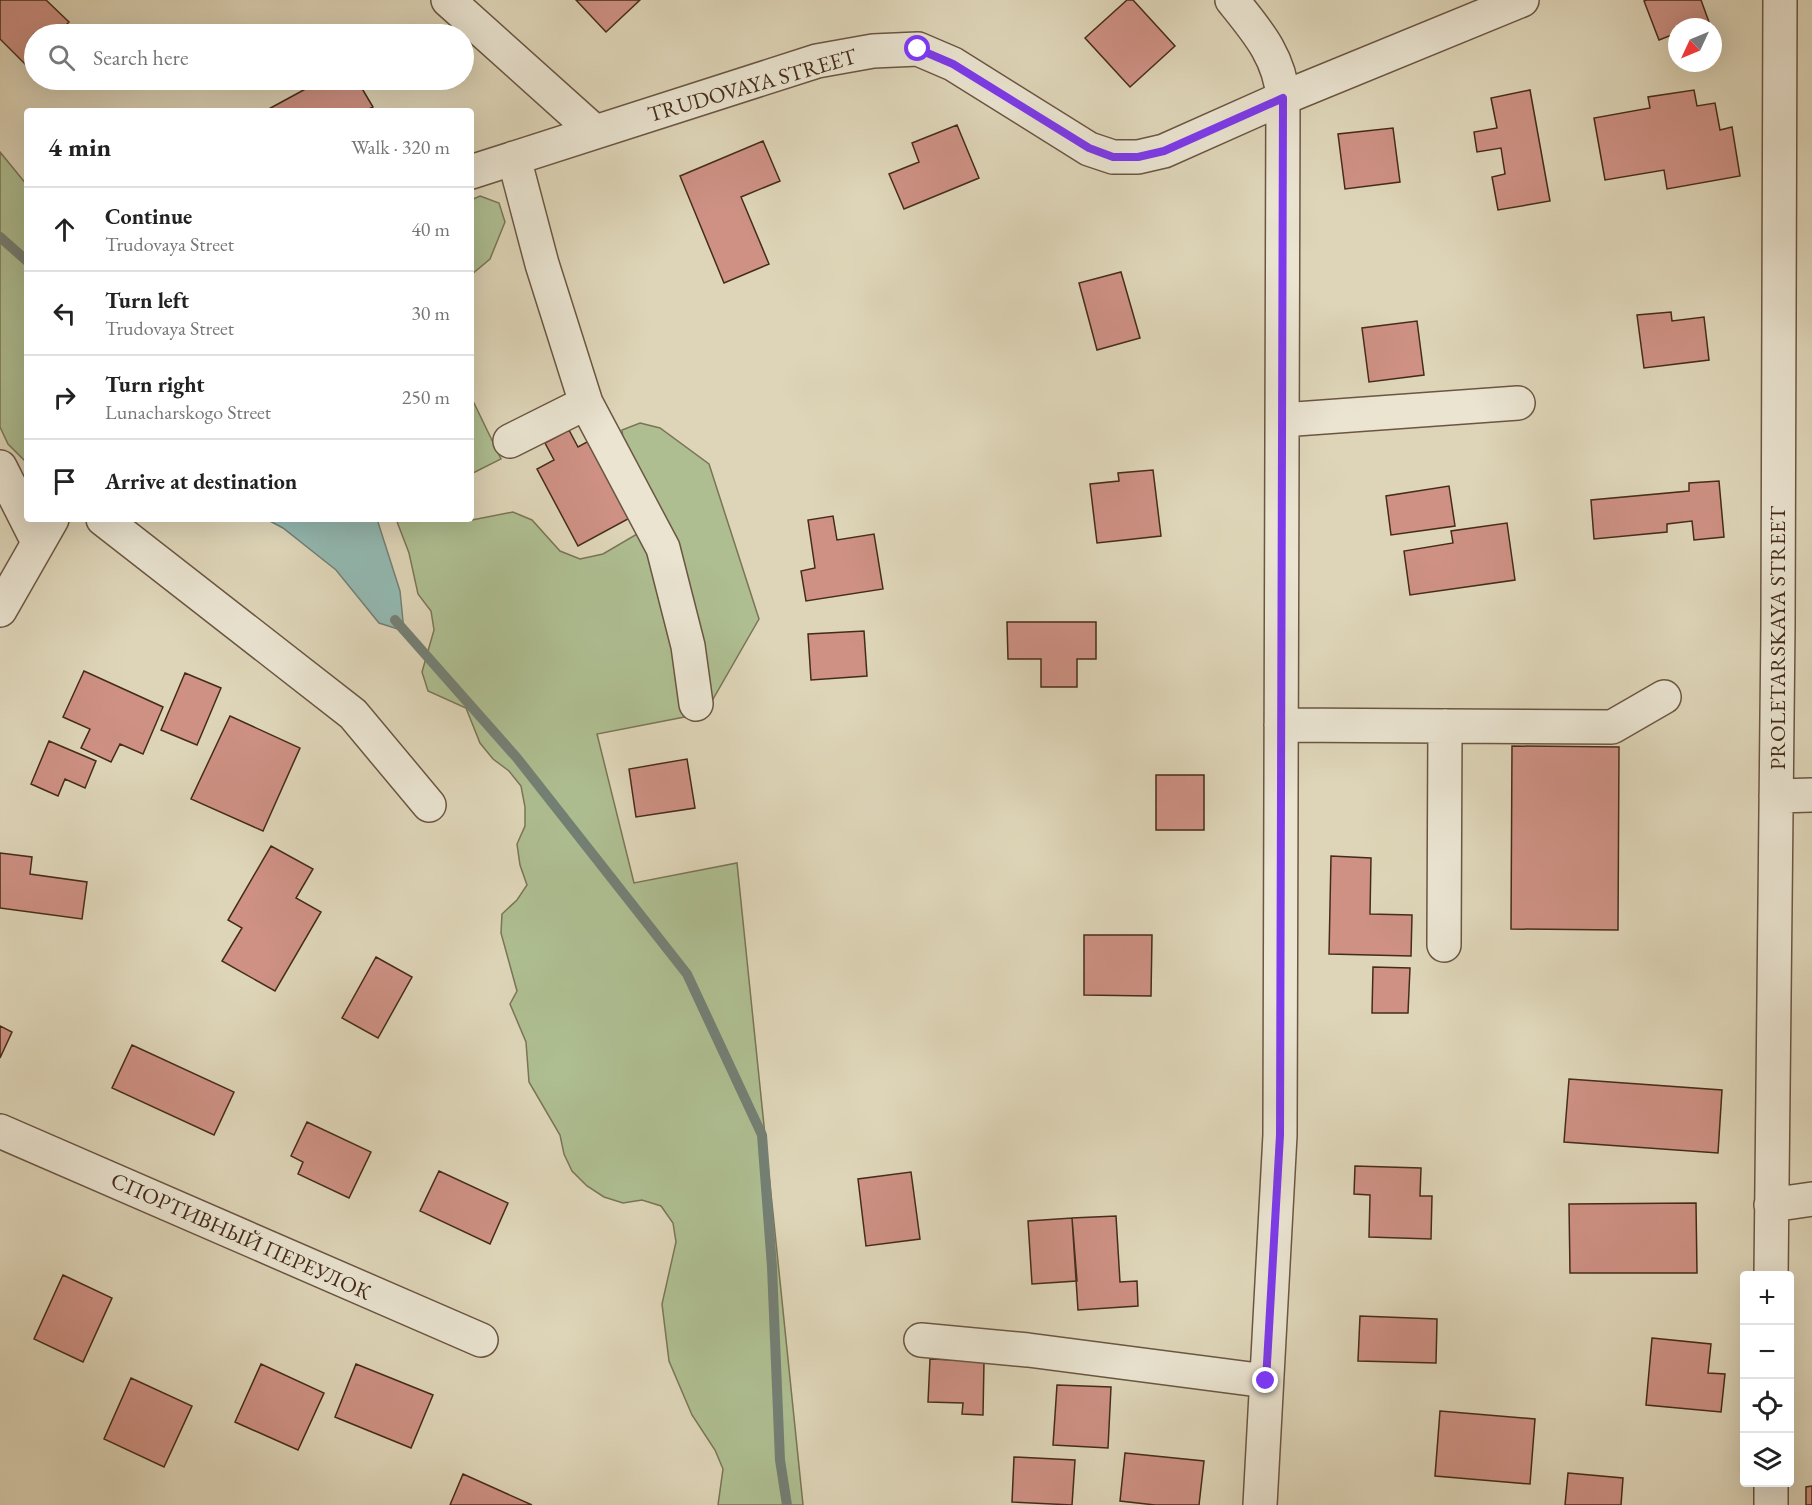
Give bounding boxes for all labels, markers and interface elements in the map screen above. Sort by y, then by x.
north arrow [1668,18,1722,72]
search box [24,24,474,90]
route start [904,35,930,61]
icon: search [45,41,78,74]
street label: TRUDOVAYA STREET [644,41,860,129]
text: Search here [93,43,188,72]
text: 4 min [48,130,111,164]
text: Walk · 320 m [351,134,450,160]
text: Continue [105,202,192,231]
icon: ahead [48,213,81,246]
text: 40 m [411,216,450,242]
text: Trudovaya Street [105,231,234,257]
text: Turn left [105,286,189,315]
icon: left [48,297,81,330]
text: 30 m [411,300,450,326]
text: Trudovaya Street [105,315,234,341]
text: Turn right [105,370,204,399]
icon: right [48,381,81,414]
text: 250 m [402,384,450,410]
text: Lunacharskogo Street [105,399,271,425]
icon: arrive [48,465,81,498]
text: Arrive at destination [105,467,297,496]
street label: PROLETARSKAYA STREET [1763,506,1792,770]
street label: СПОРТИВНЫЙ ПЕРЕУЛОК [106,1165,376,1307]
map controls [1740,1271,1794,1487]
button: + [1740,1271,1794,1325]
button: − [1740,1325,1794,1379]
route end [1252,1367,1278,1393]
button: locate [1740,1379,1794,1433]
button: layers [1740,1433,1794,1487]

